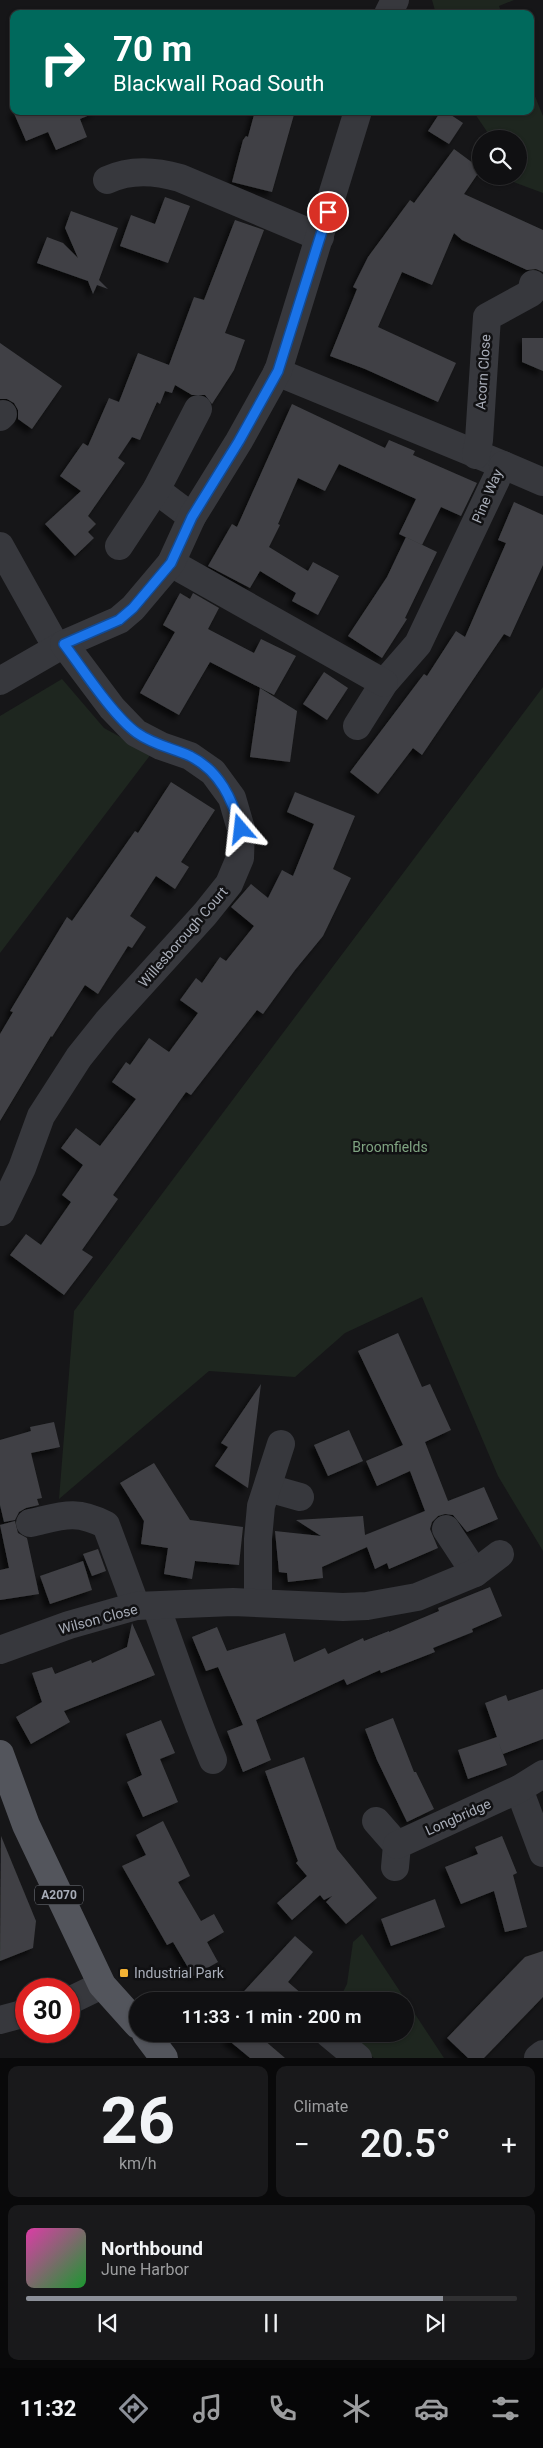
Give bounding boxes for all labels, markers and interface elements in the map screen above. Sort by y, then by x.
text: 70 m [113,29,192,70]
icon: right [30,30,95,95]
text: Blackwall Road South [113,71,324,96]
map controls [472,130,527,185]
button: search [472,130,527,185]
pin [307,191,349,233]
icon: arrive [314,198,342,226]
street label: Acorn Close [472,334,494,410]
street label: Pine Way [468,466,506,525]
position arrow [214,802,266,854]
street label: Willesborough Court [135,884,231,990]
park label: Broomfields [352,1139,428,1155]
street label: Wilson Close [57,1601,139,1637]
street label: Longbridge [423,1795,493,1839]
road number: A2070 [35,1886,83,1904]
place label: Industrial Park [134,1965,225,1981]
marker: Industrial Park [118,1967,130,1979]
speed limit sign: 30 [15,1978,80,2043]
text: 11:33 · 1 min · 200 m [181,2005,362,2028]
text: 26 [100,2083,175,2159]
text: Climate [294,2097,348,2116]
text: 20.5° [360,2122,451,2166]
text: − [294,2128,310,2161]
text: + [501,2128,517,2161]
text: km/h [119,2154,157,2173]
text: Northbound [101,2237,203,2260]
text: June Harbor [101,2260,189,2279]
icon: previous [94,2309,122,2337]
icon: pause [257,2309,285,2337]
icon: next [421,2309,449,2337]
icon: directions [116,2391,151,2426]
icon: music [190,2391,225,2426]
icon: phone [265,2391,300,2426]
icon: climate [339,2391,374,2426]
icon: car [414,2391,449,2426]
icon: filters [488,2391,523,2426]
text: 11:32 [20,2396,76,2421]

